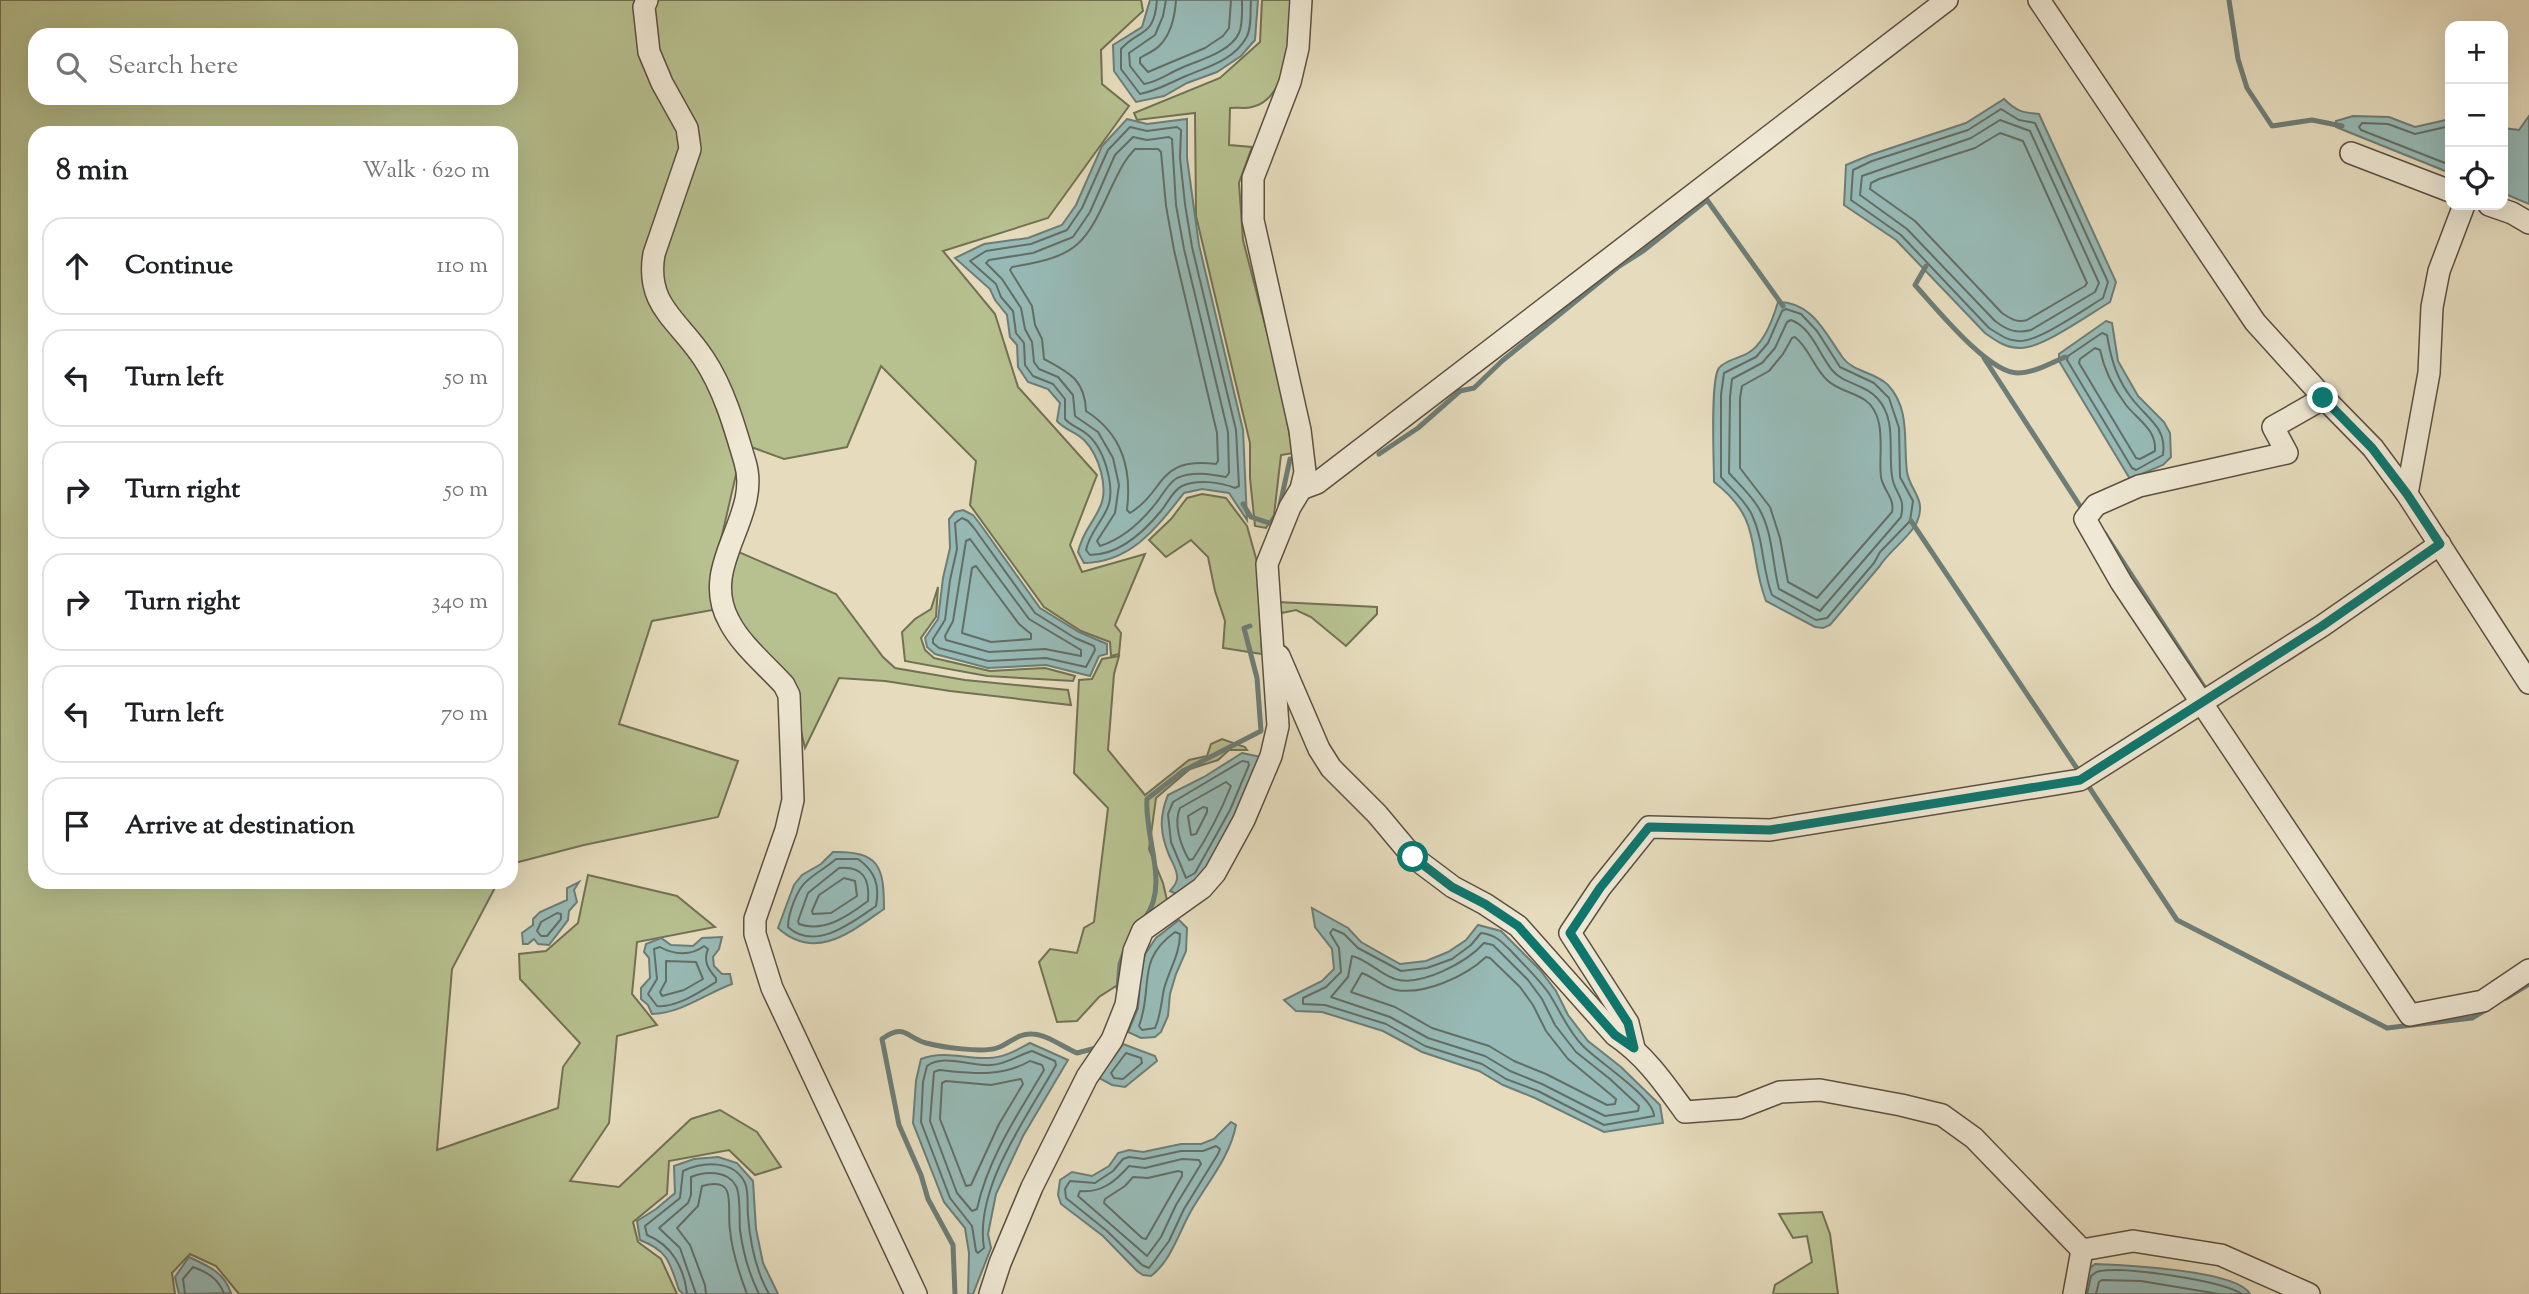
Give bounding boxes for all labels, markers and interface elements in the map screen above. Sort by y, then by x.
map controls [2445,21,2508,210]
button: + [2445,21,2508,84]
search box [28,28,518,105]
icon: search [52,48,90,86]
text: Search here [108,48,238,85]
button: − [2445,84,2508,147]
button: locate [2445,147,2508,210]
text: 8 min [56,150,128,193]
text: Walk · 620 m [362,155,490,188]
icon: ahead [58,247,96,285]
text: Continue [125,248,233,285]
text: 110 m [437,250,488,283]
icon: left [58,359,96,397]
text: Turn left [125,360,224,397]
text: 50 m [444,362,488,395]
route end [2307,382,2338,413]
icon: right [58,471,96,509]
text: Turn right [125,472,240,509]
text: 50 m [444,474,488,507]
icon: right [58,583,96,621]
text: Turn right [125,584,240,621]
text: 340 m [431,586,488,619]
icon: left [58,695,96,733]
text: Turn left [125,696,224,733]
text: 70 m [441,698,488,731]
icon: arrive [58,807,96,845]
text: Arrive at destination [125,808,355,845]
route start [1397,841,1428,872]

